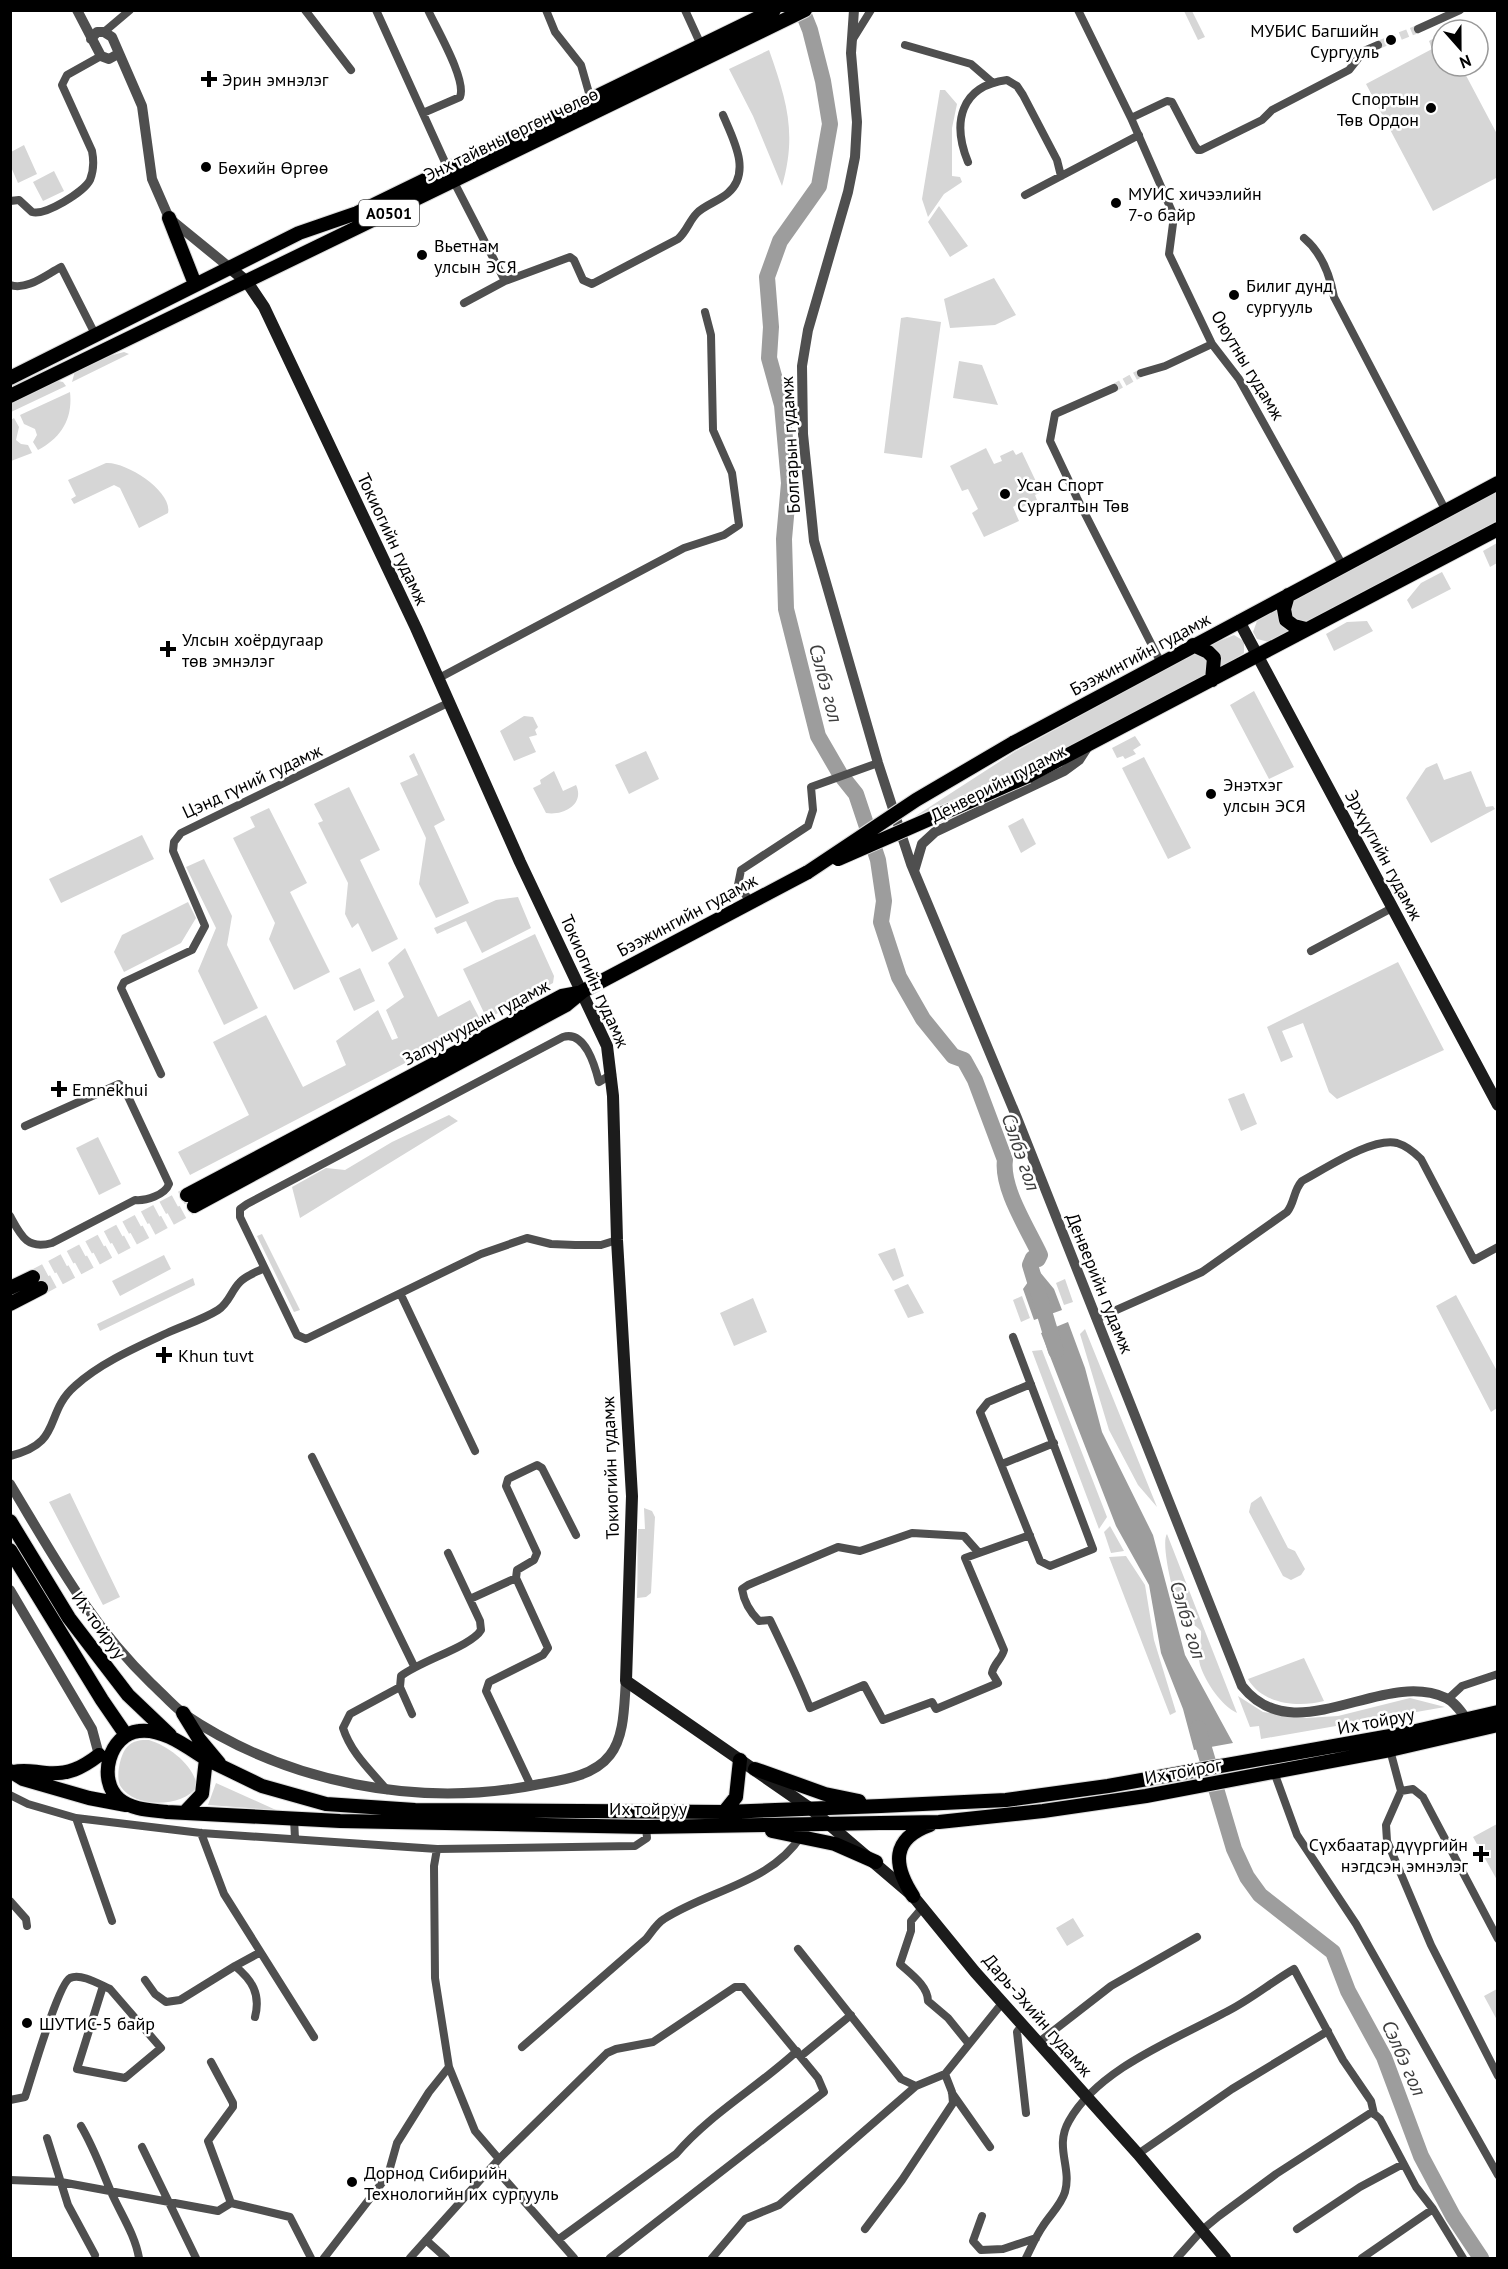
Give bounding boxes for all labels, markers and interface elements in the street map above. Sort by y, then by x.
north arrow [1430,18,1490,78]
place label: МУБИС Багшийн Сургууль [1250,19,1379,63]
marker: МУБИС Багшийн Сургууль [1384,33,1398,47]
text: N [1457,51,1474,73]
place label: Эрин эмнэлэг [222,68,329,91]
marker: Эрин эмнэлэг [200,70,218,88]
street label: Энх тайвны өргөн чөлөө [420,82,602,186]
place label: Спортын Төв Ордон [1337,87,1419,131]
marker: Спортын Төв Ордон [1424,101,1438,115]
place label: Бөхийн Өргөө [218,156,328,179]
marker: Бөхийн Өргөө [199,160,213,174]
place label: МУИС хичээлийн 7-о байр [1128,182,1262,226]
marker: МУИС хичээлийн 7-о байр [1109,196,1123,210]
road number: A0501 [359,200,419,226]
place label: Вьетнам улсын ЭСЯ [434,234,517,278]
marker: Вьетнам улсын ЭСЯ [415,248,429,262]
place label: Билиг дунд сургууль [1246,274,1333,318]
marker: Билиг дунд сургууль [1227,288,1241,302]
street label: Оюутны гудамж [1206,306,1290,424]
street label: Болгарын гудамж [775,376,805,514]
street label: Токиогийн гудамж [352,469,434,609]
place label: Усан Спорт Сургалтын Төв [1017,473,1129,517]
marker: Усан Спорт Сургалтын Төв [998,487,1012,501]
street label: Бээжингийн гудамж [1066,607,1214,701]
place label: Улсын хоёрдугаар төв эмнэлэг [182,628,324,672]
marker: Улсын хоёрдугаар төв эмнэлэг [159,640,177,658]
water label: Сэлбэ гол [803,641,849,725]
street label: Цэнд гүний гудамж [179,739,326,823]
street label: Денверийн гудамж [926,739,1070,827]
place label: Энэтхэг улсын ЭСЯ [1223,773,1306,817]
street label: Эрхүүгийн гудамж [1340,786,1428,924]
marker: Энэтхэг улсын ЭСЯ [1204,787,1218,801]
street label: Бээжингийн гудамж [613,868,761,962]
street label: Токиогийн гудамж [555,911,635,1051]
street label: Залуучуудын гудамж [399,974,554,1070]
place label: Emnekhui [72,1078,148,1101]
marker: Emnekhui [50,1080,68,1098]
water label: Сэлбэ гол [996,1110,1046,1194]
street label: Денверийн гудамж [1061,1209,1139,1357]
place label: Khun tuvt [178,1344,254,1367]
marker: Khun tuvt [155,1346,173,1364]
street label: Токиогийн гудамж [596,1396,624,1540]
water label: Сэлбэ гол [1164,1578,1212,1662]
street label: Их тойруу [67,1587,132,1664]
street label: Их тойруу [1335,1702,1417,1740]
street label: Их тойрог [1143,1753,1224,1789]
street label: Их тойруу [609,1797,688,1820]
place label: Сүхбаатар дүүргийн нэгдсэн эмнэлэг [1309,1833,1468,1877]
marker: Сүхбаатар дүүргийн нэгдсэн эмнэлэг [1472,1845,1490,1863]
street label: Дарь-Эхийн гудамж [978,1949,1098,2081]
place label: ШУТИС-5 байр [39,2012,155,2035]
marker: ШУТИС-5 байр [20,2016,34,2030]
water label: Сэлбэ гол [1376,2016,1432,2100]
place label: Дорнод Сибирийн Технологийн их сургууль [364,2161,559,2205]
marker: Дорнод Сибирийн Технологийн их сургууль [345,2175,359,2189]

